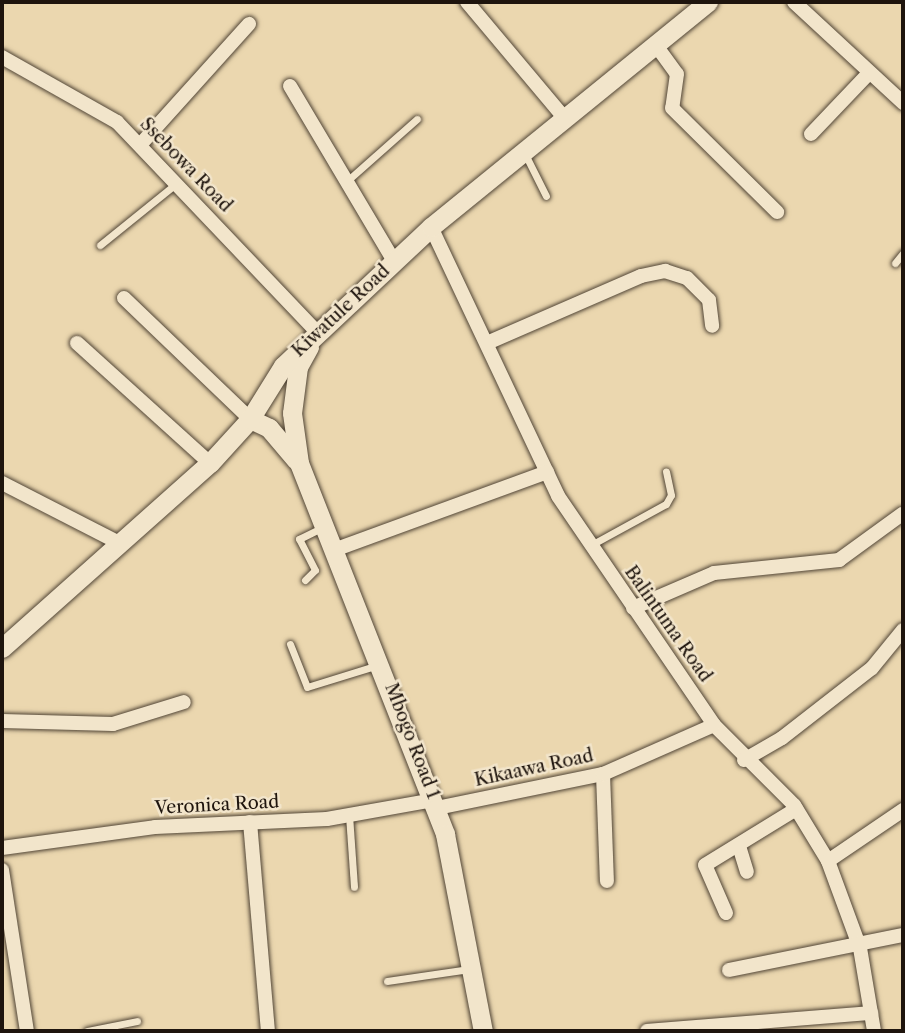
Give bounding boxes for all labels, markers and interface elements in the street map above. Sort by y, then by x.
street label: Ssebowa Road [135,113,237,217]
street label: Kiwatule Road [288,260,394,362]
street label: Balintuma Road [620,562,716,686]
street label: Mbogo Road 1 [380,680,444,802]
street label: Kikaawa Road [472,745,596,791]
street label: Veronica Road [154,791,280,819]

